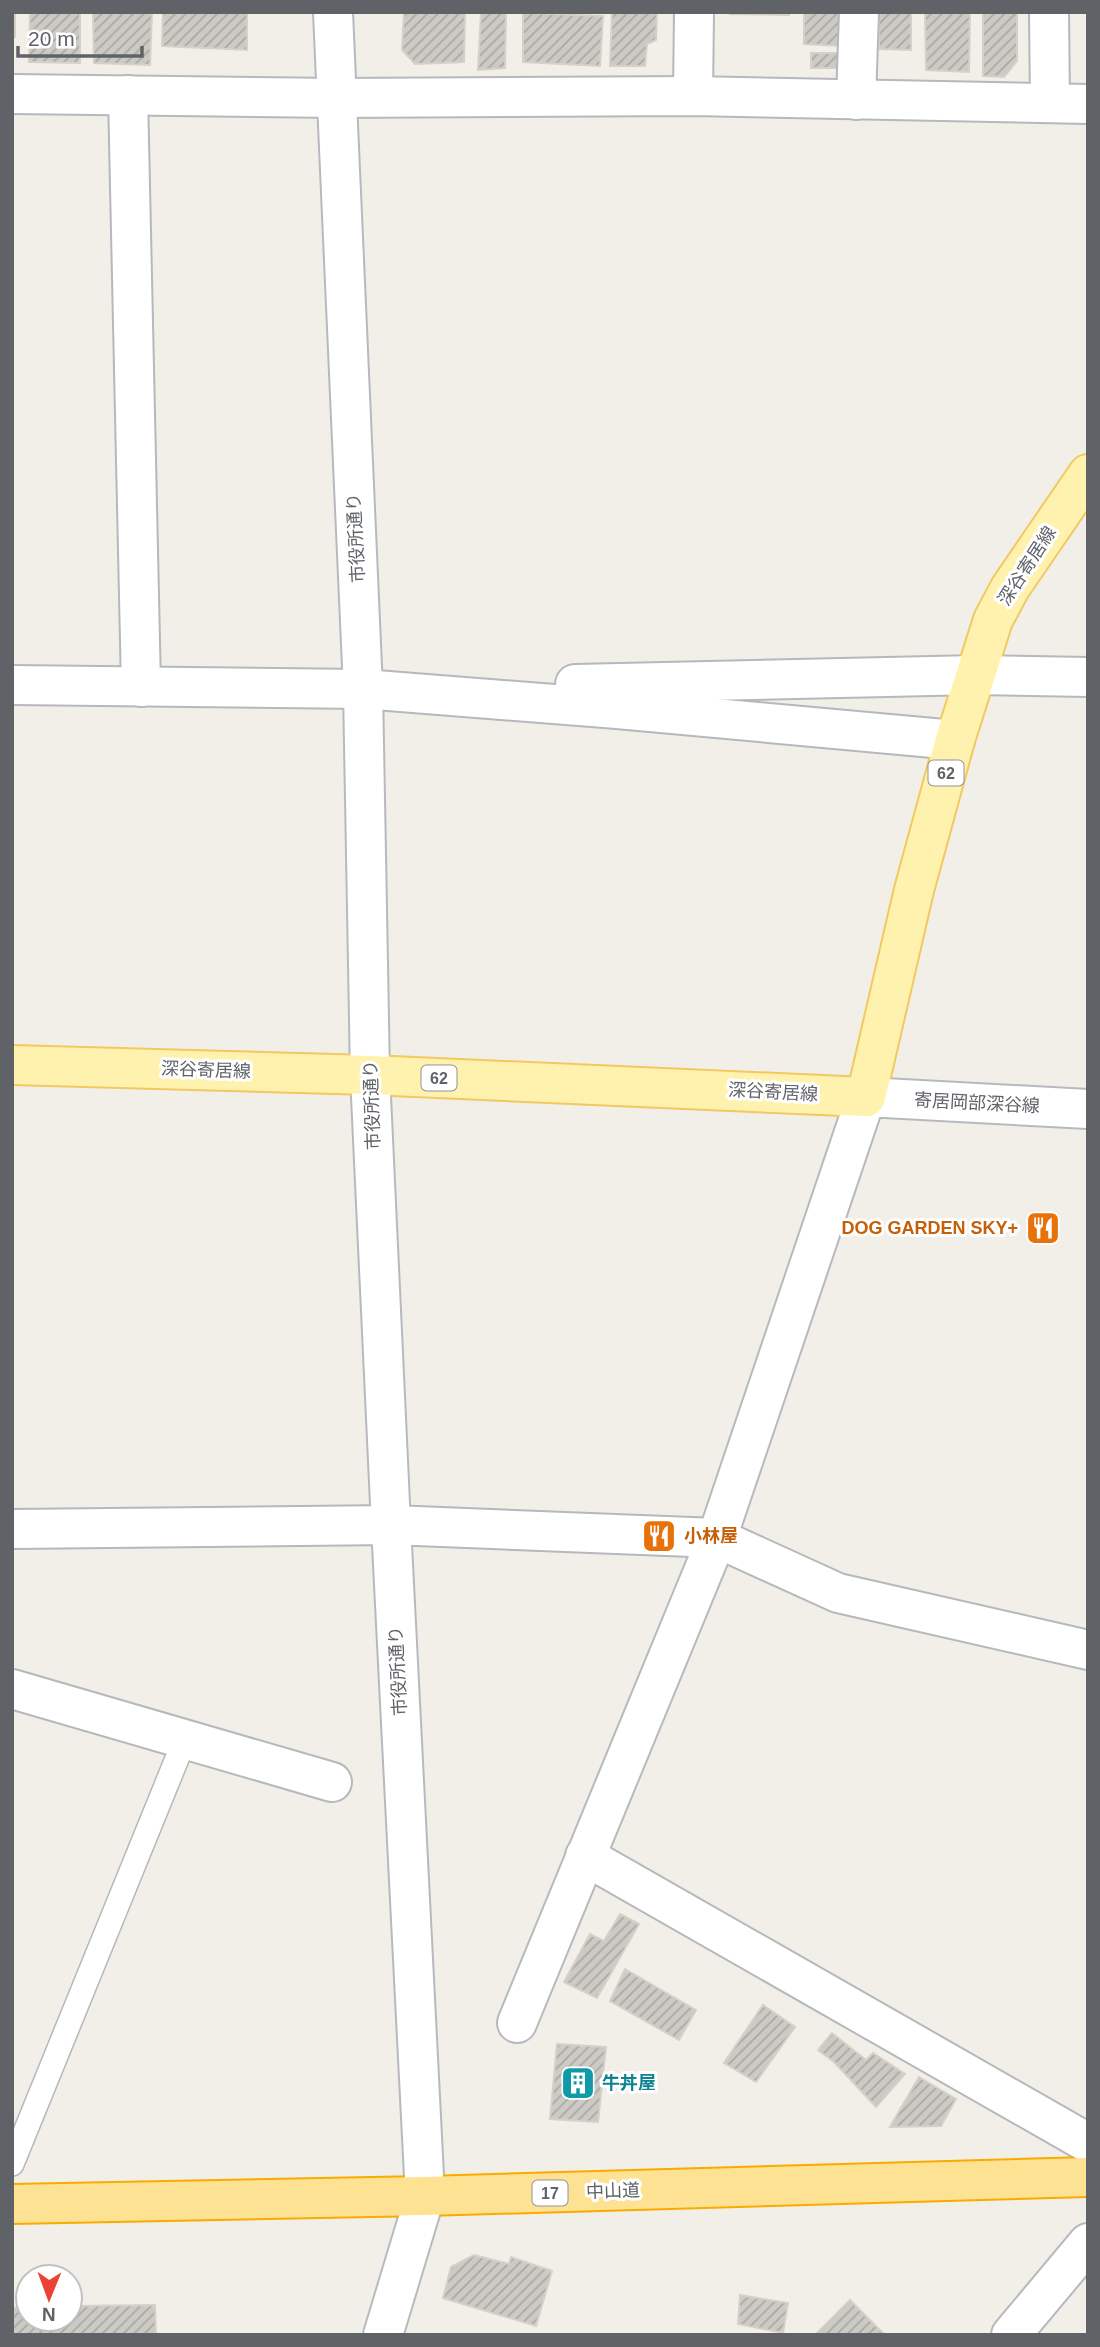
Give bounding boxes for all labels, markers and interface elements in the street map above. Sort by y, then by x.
scale bar [18,14,142,58]
text: 20 m [28,27,75,50]
street label: 市役所通り [344,493,368,583]
street label: 深谷寄居線 [994,523,1060,609]
road number: 62 [928,760,964,786]
street label: 深谷寄居線 [161,1058,251,1082]
street label: 市役所通り [360,1060,384,1150]
road number: 62 [422,1066,457,1090]
street label: 深谷寄居線 [728,1080,818,1104]
street label: 寄居岡部深谷線 [914,1090,1040,1116]
restaurant icon: DOG GARDEN SKY+ [1024,1209,1062,1247]
place label: DOG GARDEN SKY+ [841,1218,1018,1238]
restaurant icon: 小林屋 [640,1517,678,1555]
place label: 小林屋 [684,1526,738,1546]
street label: 市役所通り [386,1626,410,1716]
building icon: 牛丼屋 [559,2064,597,2102]
place label: 牛丼屋 [602,2073,656,2093]
road number: 17 [532,2180,568,2206]
street label: 中山道 [586,2180,640,2202]
north arrow [14,2263,84,2333]
text: N [42,2304,56,2325]

